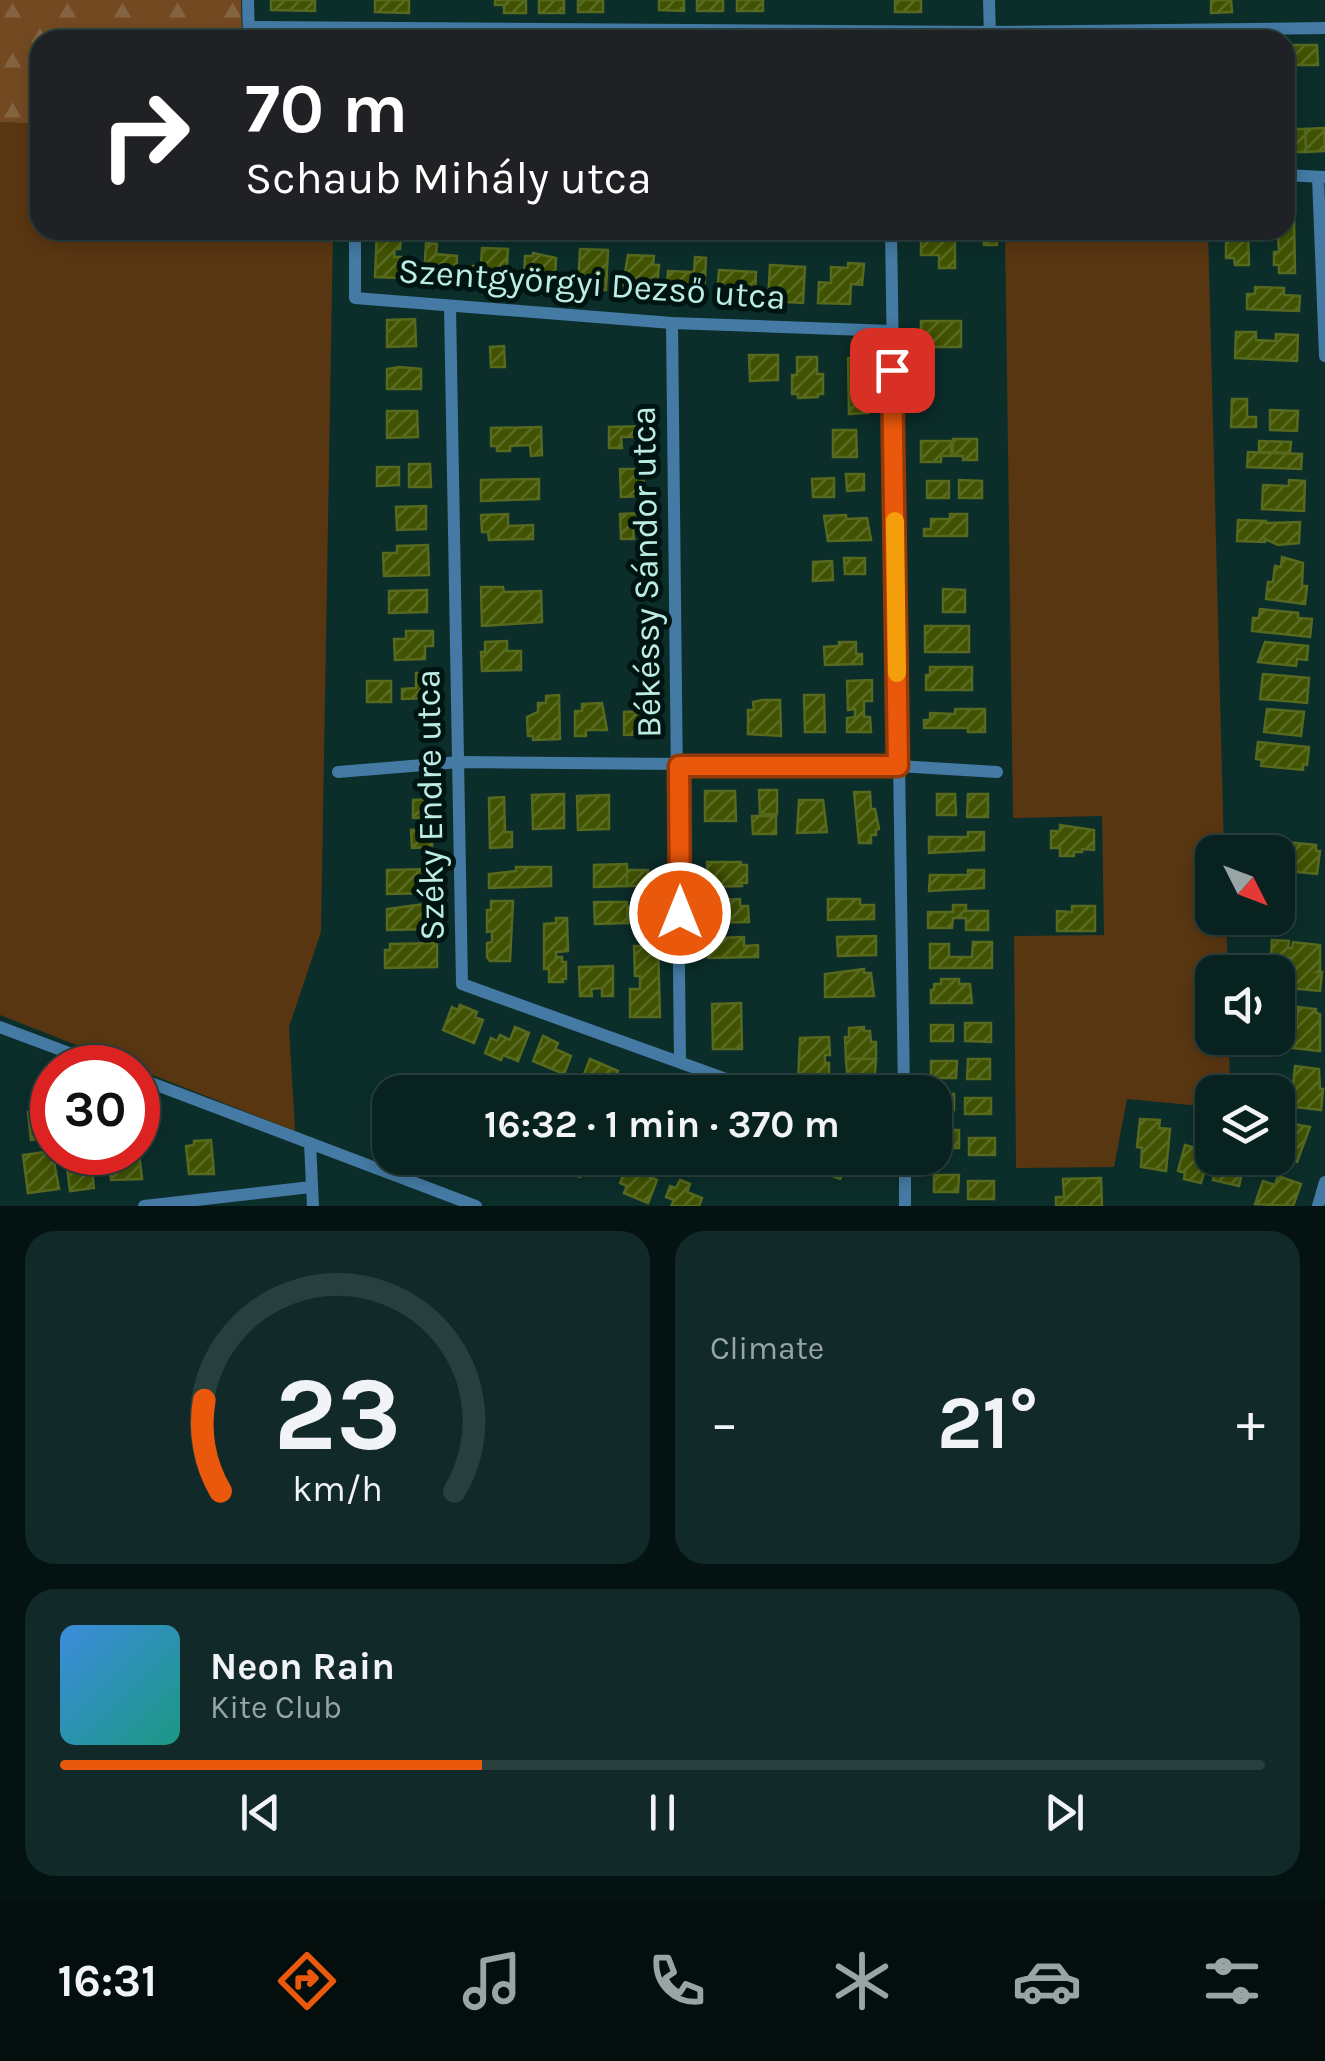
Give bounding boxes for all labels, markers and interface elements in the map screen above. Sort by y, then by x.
text: 70 m [245,68,408,150]
icon: right [80,70,210,200]
text: Schaub Mihály utca [245,152,652,204]
street label: Szentgyörgyi Dezső utca [397,250,787,318]
pin [850,328,935,413]
icon: arrive [865,343,920,398]
street label: Békéssy Sándor utca [623,406,669,738]
street label: Széky Endre utca [407,669,453,941]
north arrow [1195,835,1295,935]
map controls [1195,835,1295,1175]
position arrow [628,861,732,965]
button: sound [1195,955,1295,1055]
speed limit sign: 30 [30,1045,160,1175]
button: layers [1195,1075,1295,1175]
text: 16:32 · 1 min · 370 m [484,1102,840,1147]
text: Climate [710,1330,824,1367]
text: 23 [274,1354,401,1475]
text: 21° [937,1379,1038,1467]
text: − [710,1391,739,1455]
text: + [1236,1391,1265,1455]
text: km/h [292,1468,383,1510]
text: Neon Rain [210,1644,395,1689]
text: Kite Club [210,1689,342,1726]
icon: previous [233,1785,288,1840]
icon: pause [635,1785,690,1840]
icon: next [1037,1785,1092,1840]
icon: directions [272,1946,342,2016]
icon: music [457,1946,527,2016]
icon: phone [642,1946,712,2016]
icon: climate [827,1946,897,2016]
icon: car [1012,1946,1082,2016]
icon: filters [1197,1946,1267,2016]
text: 16:31 [58,1955,157,2007]

